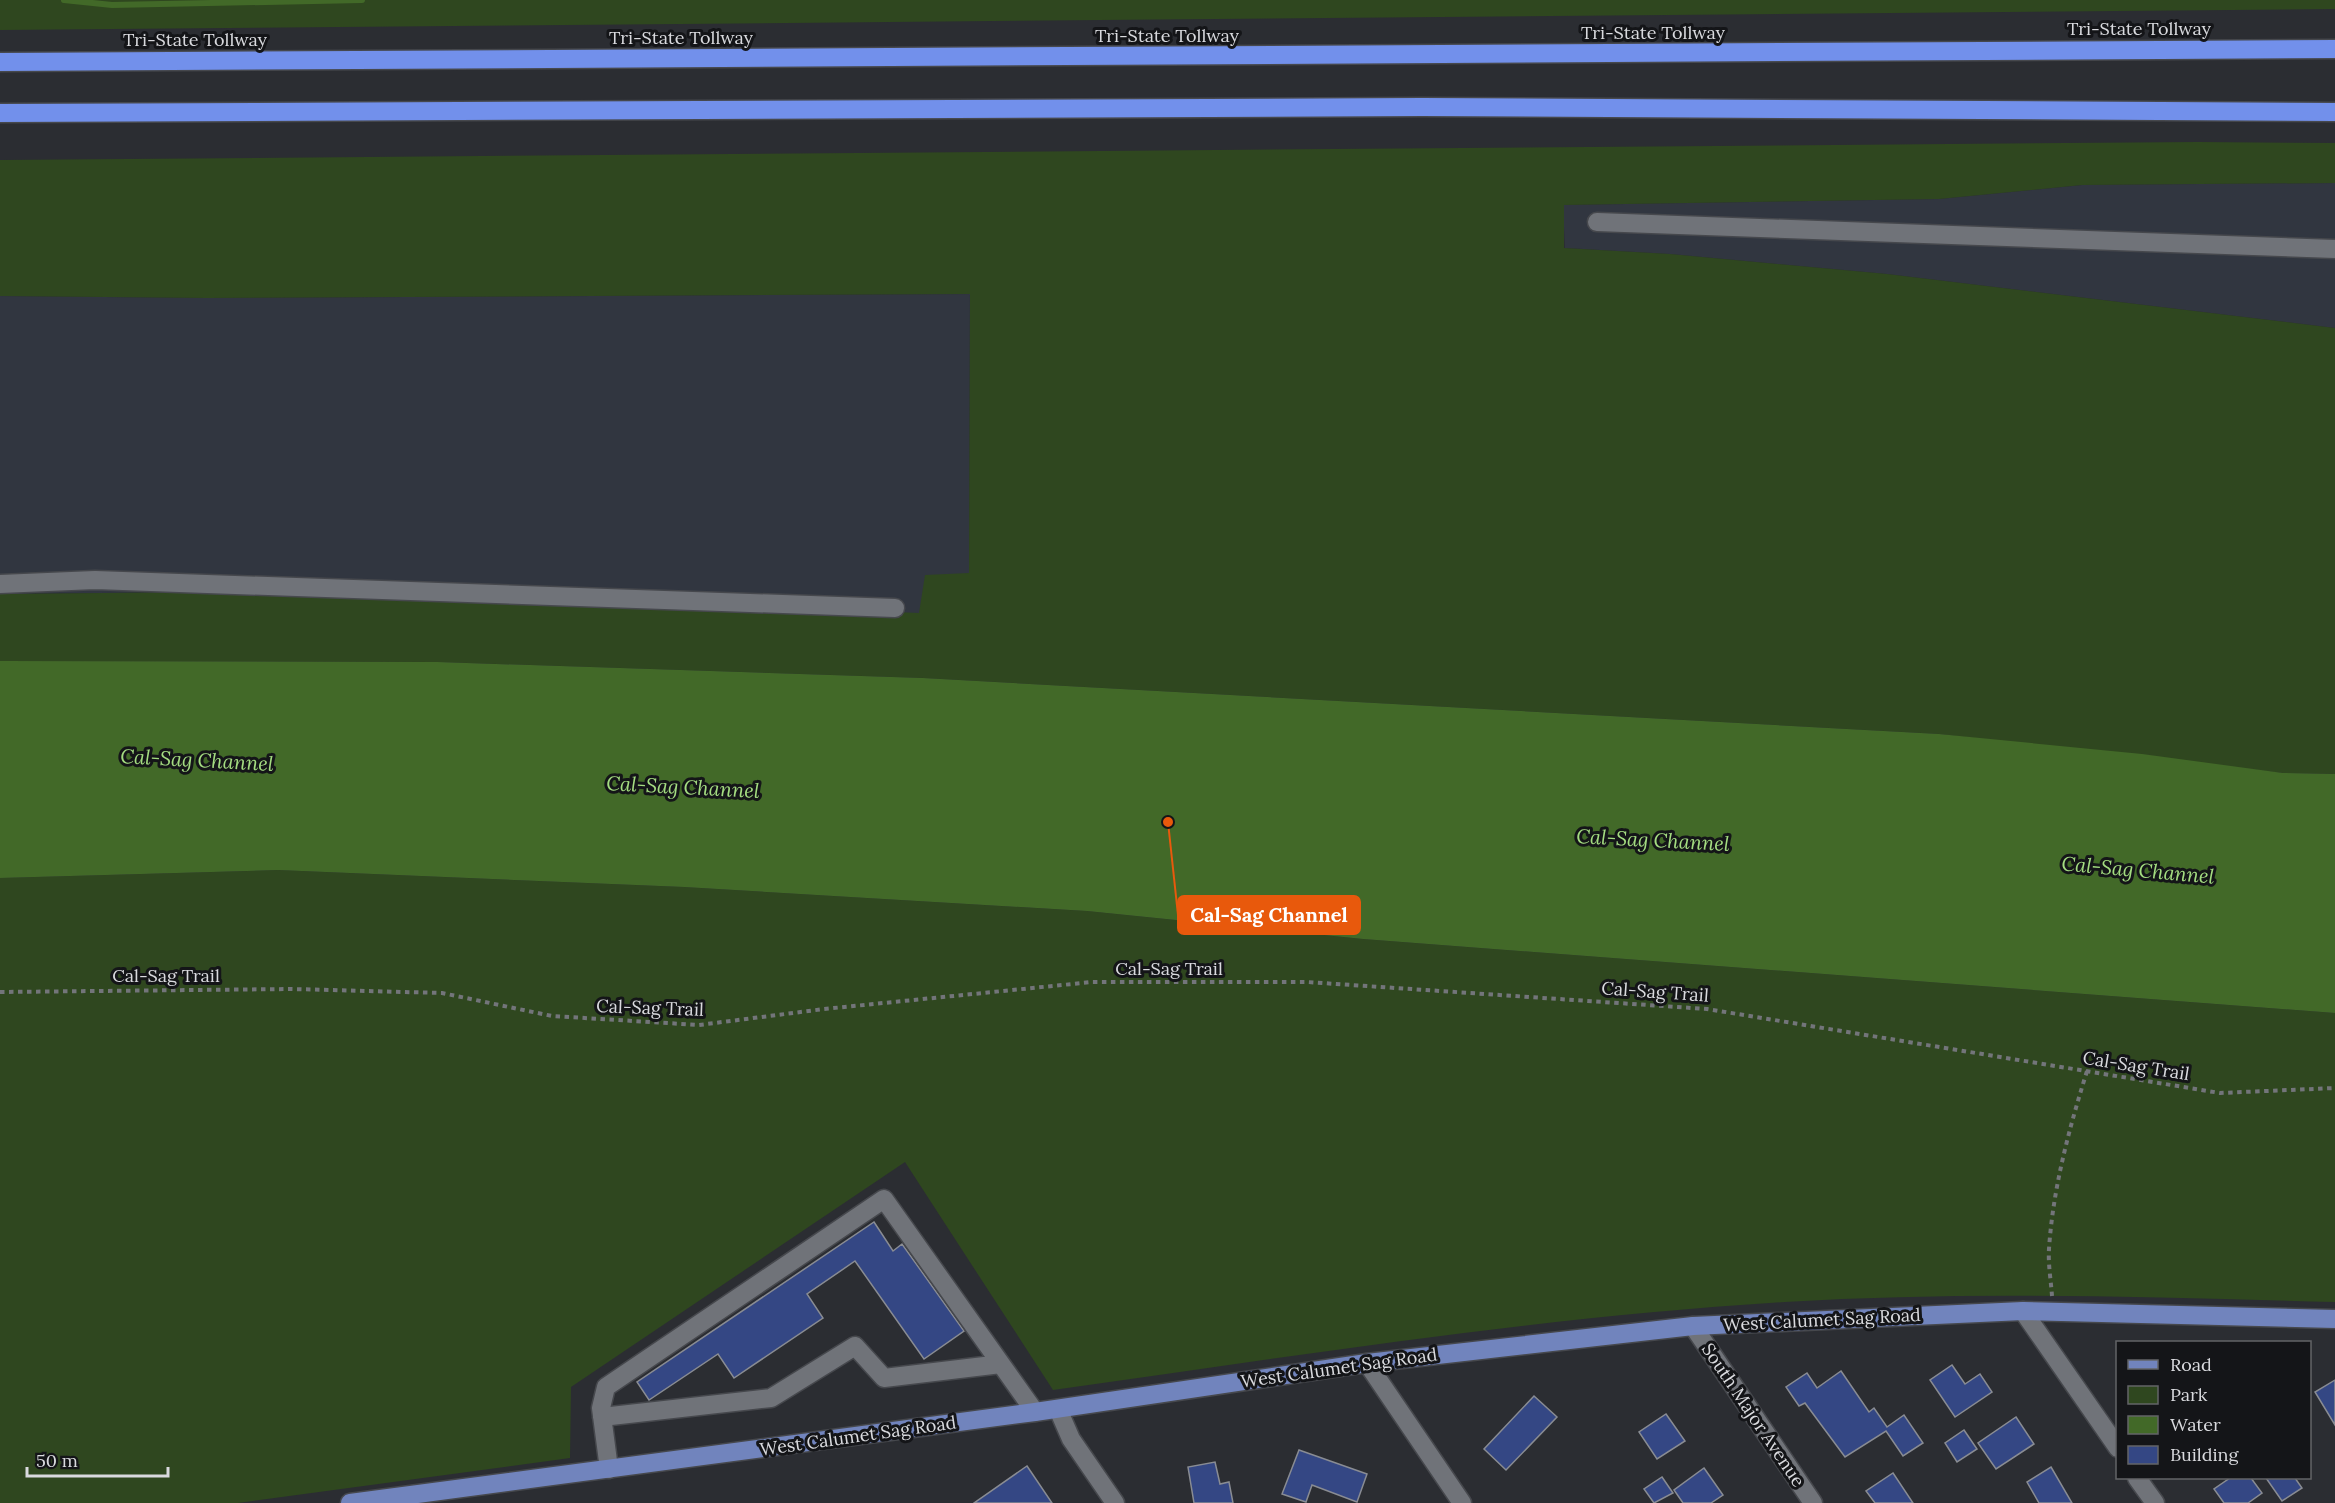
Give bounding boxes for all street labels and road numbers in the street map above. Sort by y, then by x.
street label: Tri-State Tollway [2067,17,2212,40]
street label: Tri-State Tollway [1581,21,1726,44]
street label: Tri-State Tollway [1095,24,1240,47]
street label: Tri-State Tollway [609,26,754,49]
street label: Tri-State Tollway [123,28,268,51]
street label: Cal-Sag Trail [1115,957,1223,980]
street label: Cal-Sag Trail [112,964,220,987]
street label: Cal-Sag Trail [1601,976,1710,1007]
street label: Cal-Sag Trail [596,994,704,1021]
street label: Cal-Sag Trail [2081,1046,2191,1085]
street label: West Calumet Sag Road [1723,1303,1922,1336]
street label: South Major Avenue [1697,1338,1810,1491]
street label: West Calumet Sag Road [1239,1342,1439,1393]
street label: West Calumet Sag Road [758,1410,958,1461]

